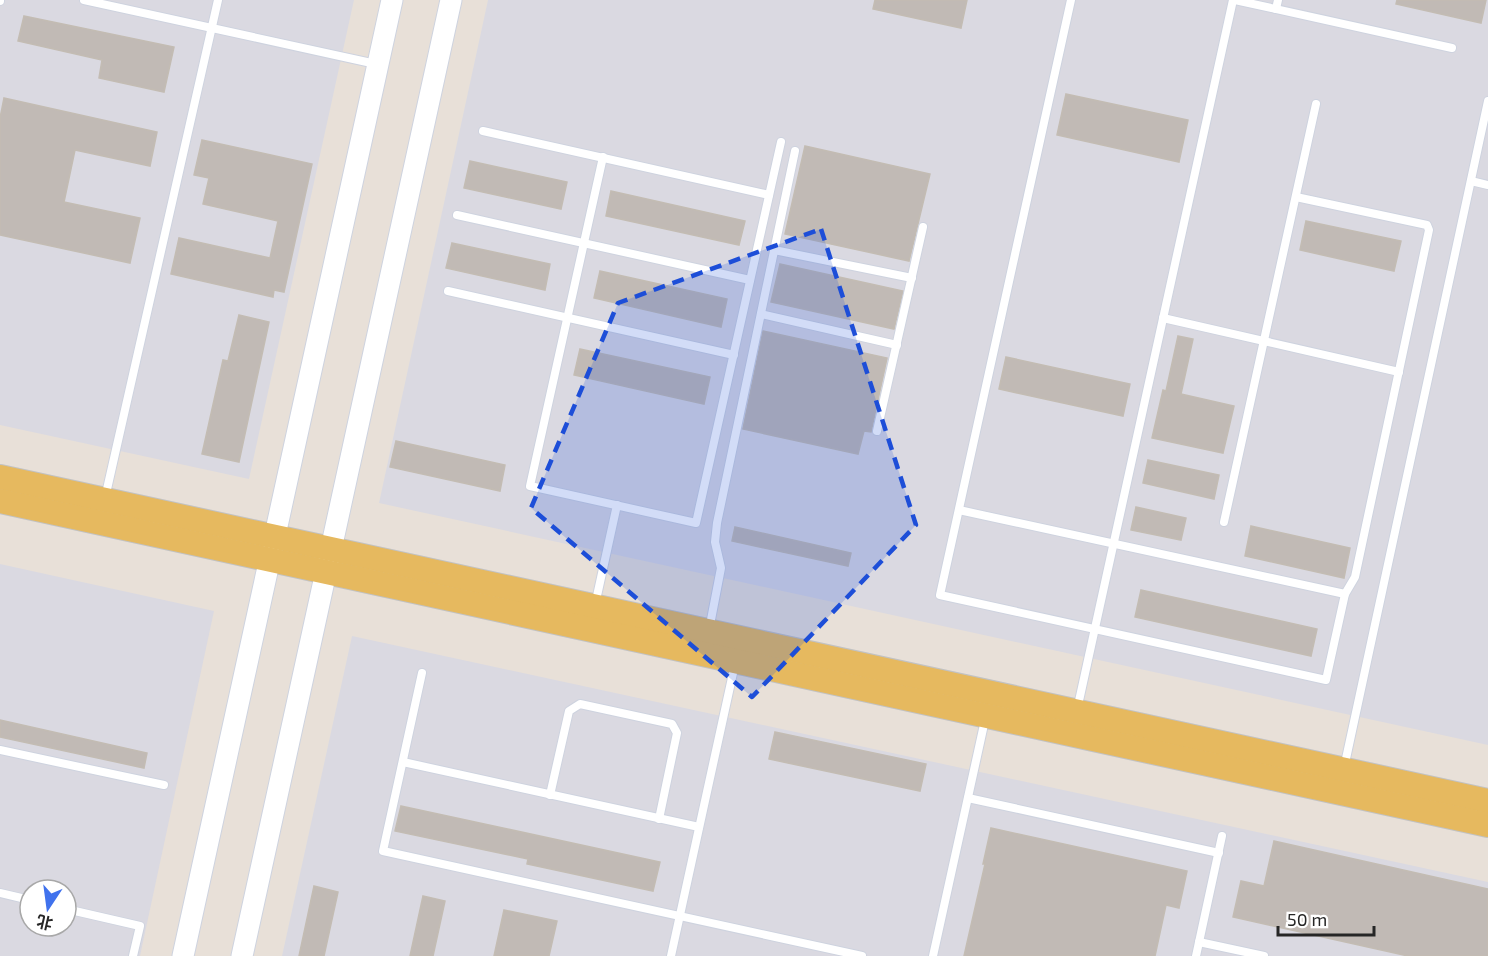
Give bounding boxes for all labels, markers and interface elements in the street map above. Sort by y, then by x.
north arrow [18,878,78,938]
scale bar [1278,899,1374,937]
text: 50 m [1287,908,1327,930]
text: 北 [35,912,54,934]

